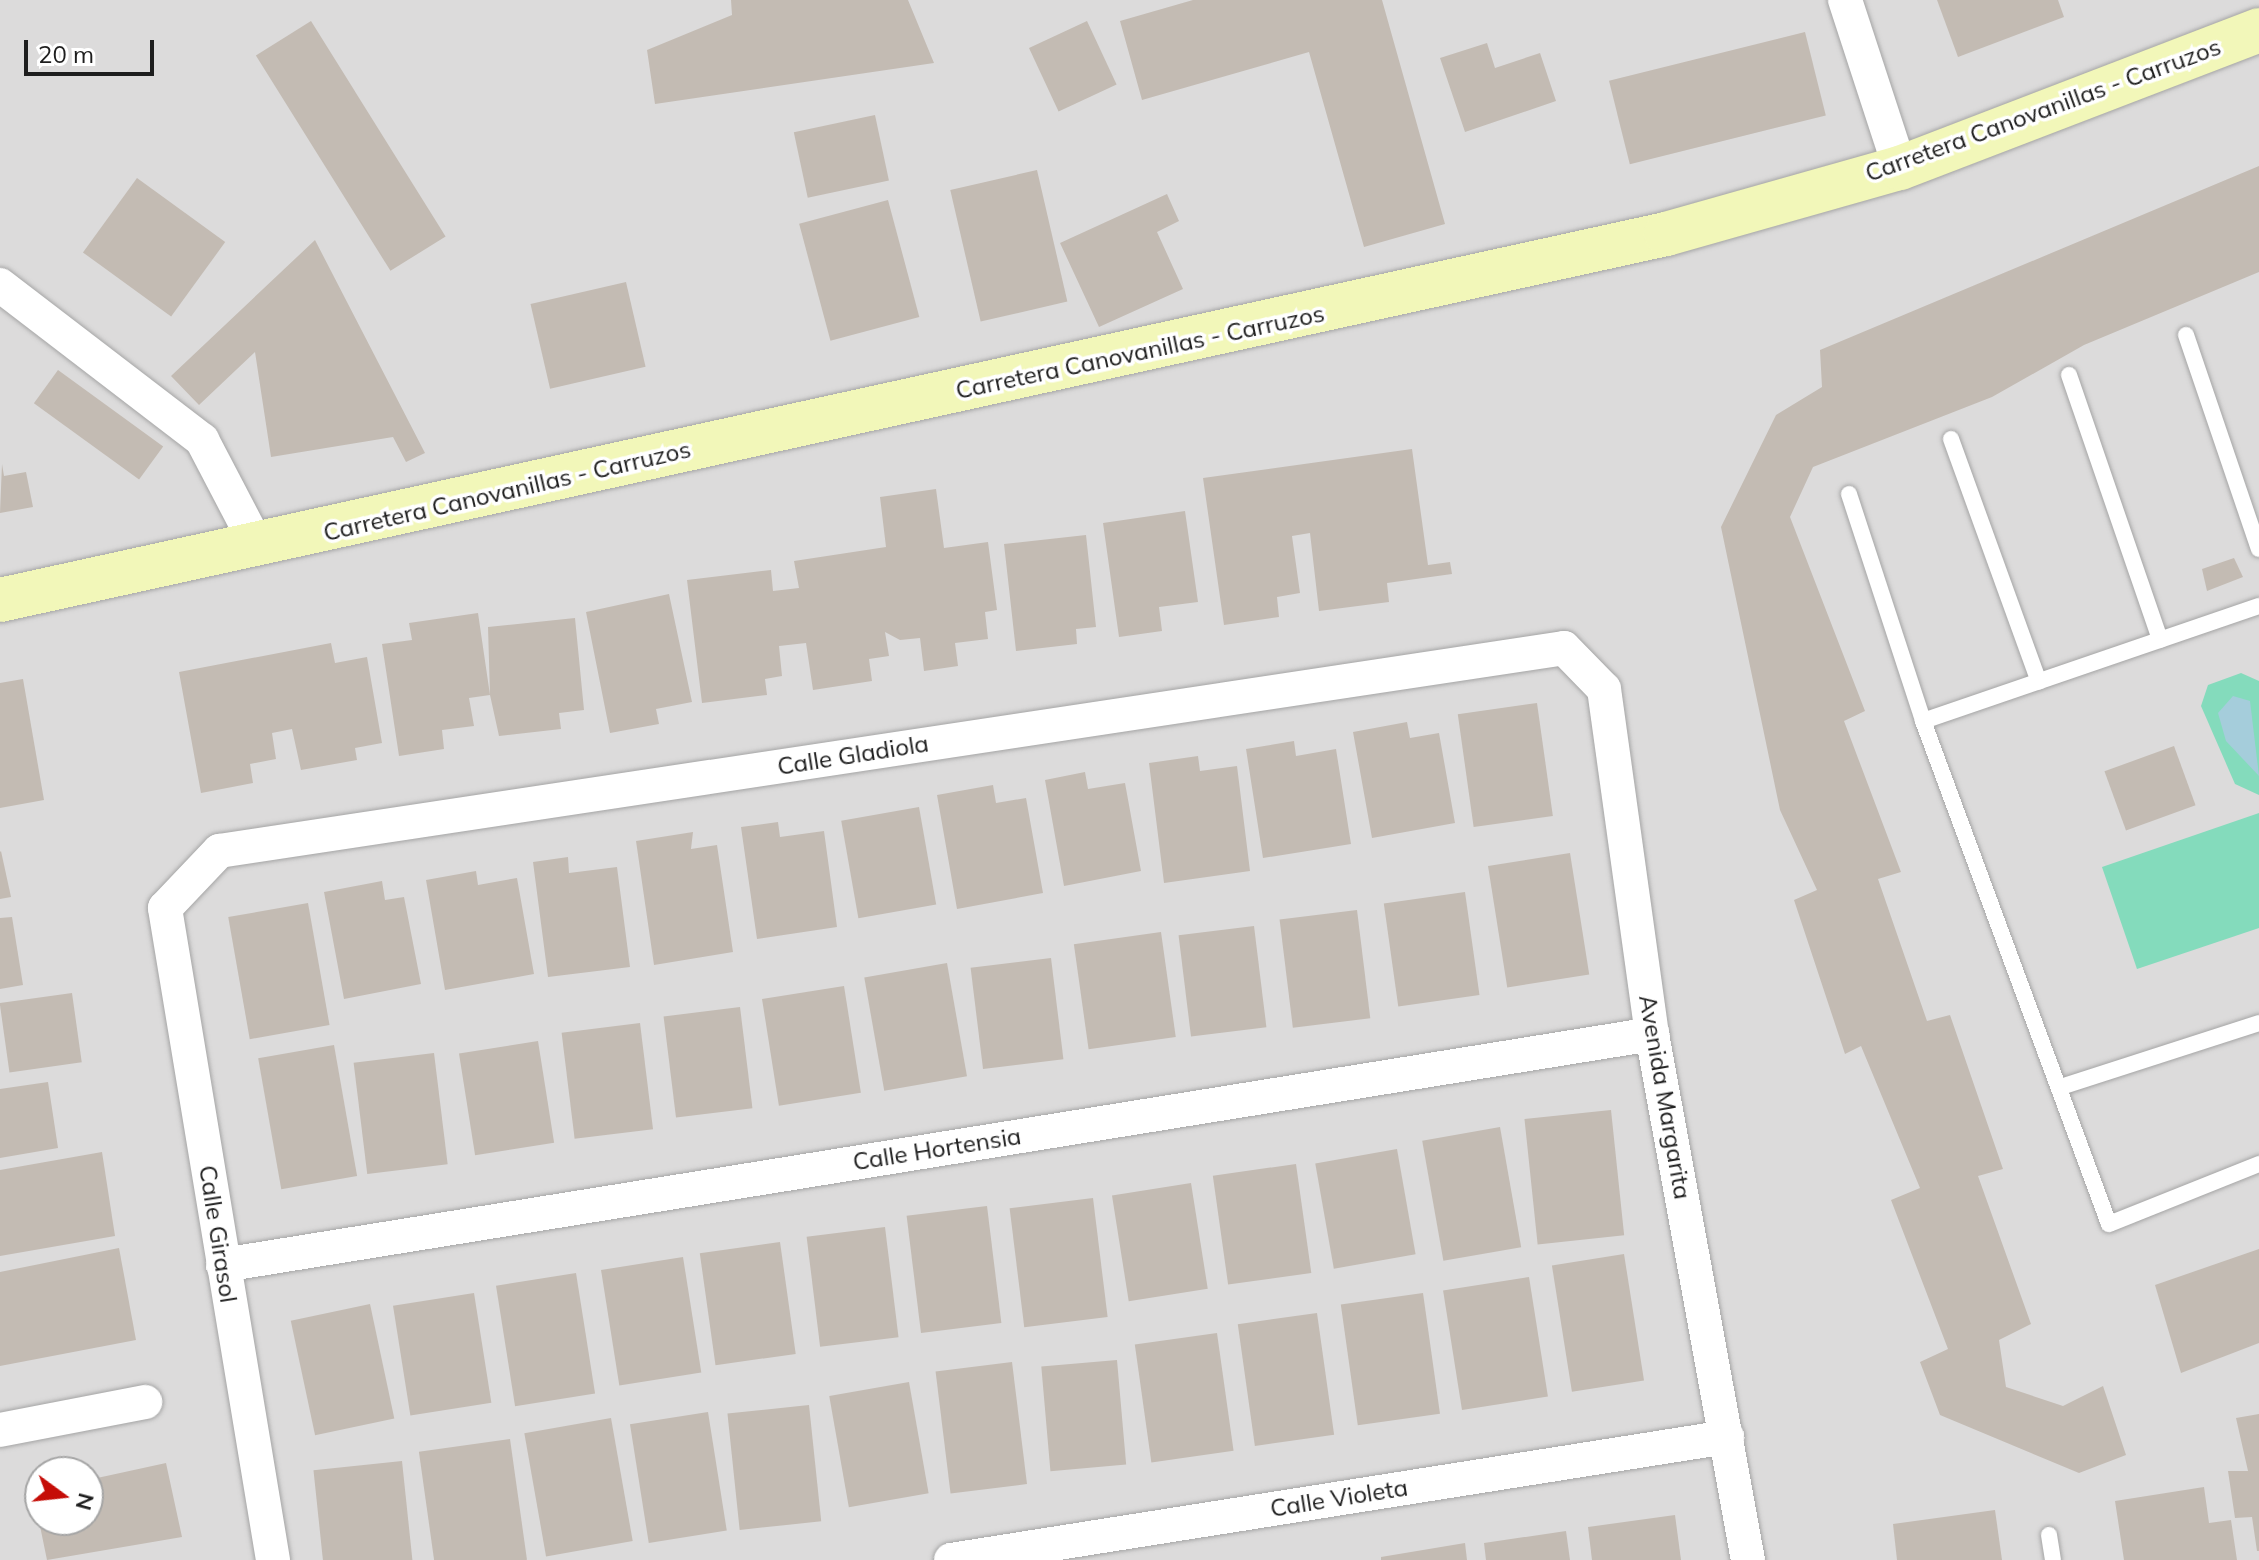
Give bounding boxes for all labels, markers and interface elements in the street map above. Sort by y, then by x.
scale bar [28,24,158,74]
street label: Carretera Canovanillas - Carruzos [1861,32,2225,188]
text: 20 m [38,39,94,69]
street label: Carretera Canovanillas - Carruzos [953,299,1327,405]
street label: Carretera Canovanillas - Carruzos [321,435,693,547]
street label: Calle Gladiola [775,729,931,781]
street label: Avenida Margarita [1633,993,1697,1201]
street label: Calle Hortensia [851,1121,1023,1177]
street label: Calle Girasol [193,1163,243,1305]
north arrow [24,1456,104,1536]
street label: Calle Violeta [1268,1473,1410,1523]
text: N [70,1490,101,1513]

